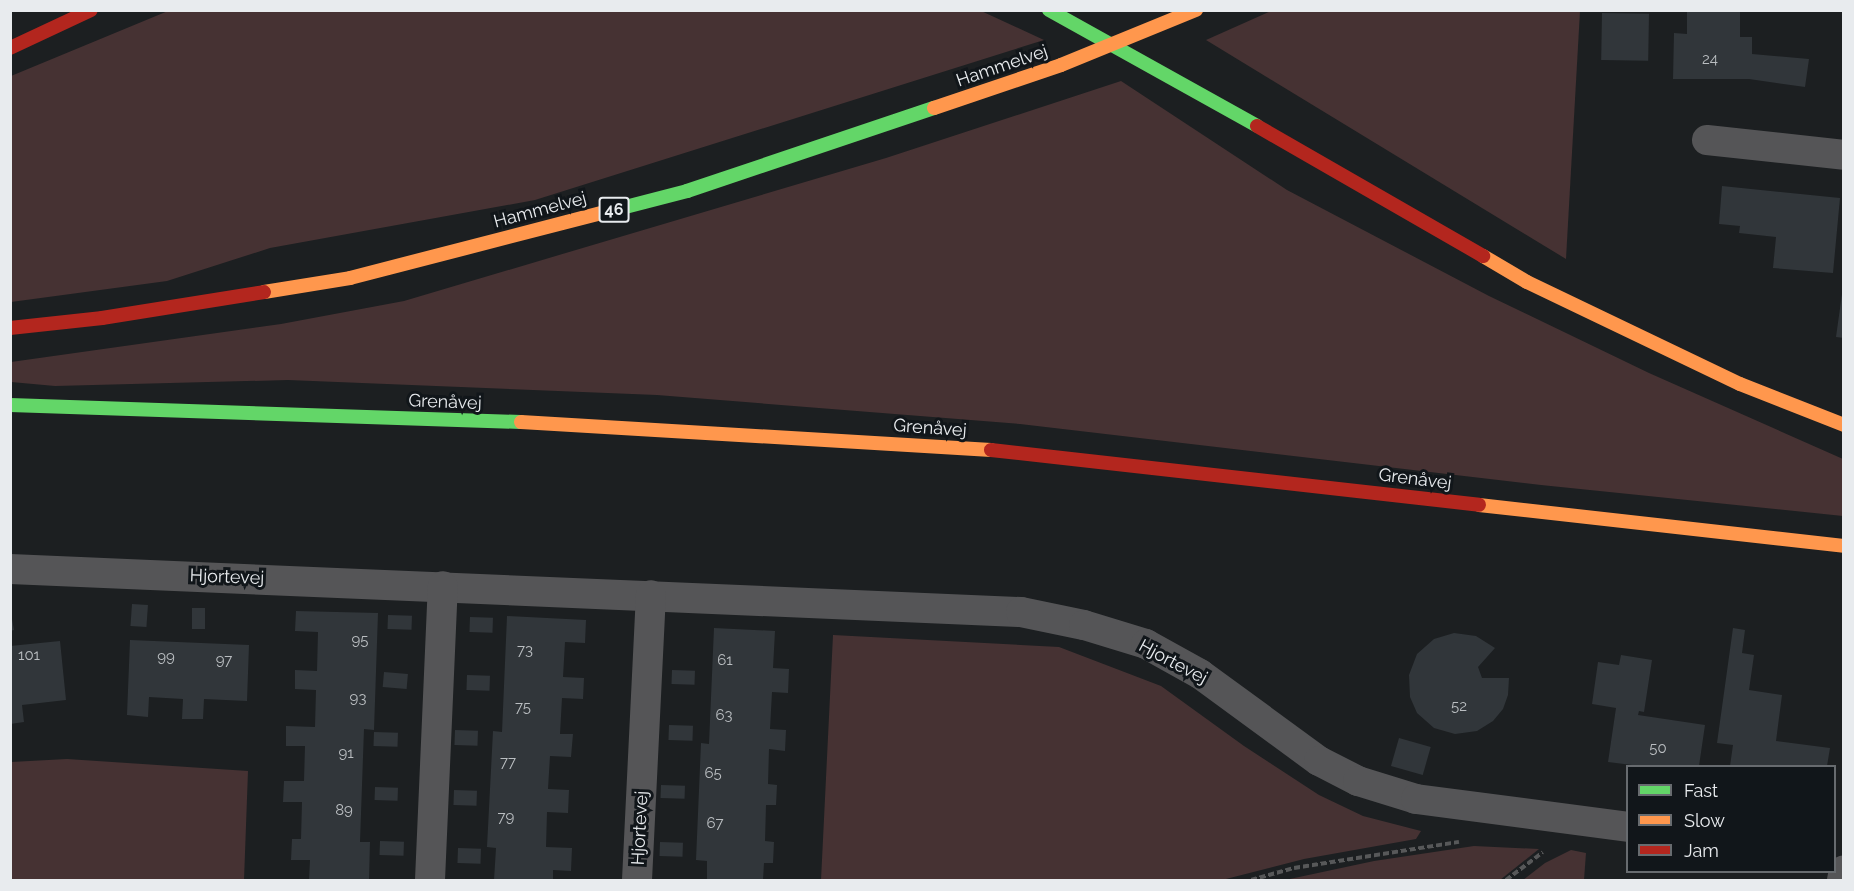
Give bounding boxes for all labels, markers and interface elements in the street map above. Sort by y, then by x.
street label: Hammelvej [954,40,1050,92]
house number: 24 [1702,51,1718,69]
street label: Hammelvej [491,187,589,233]
road number: 46 [598,197,630,223]
street label: Grenåvej [408,390,482,414]
street label: Grenåvej [893,415,967,441]
street label: Grenåvej [1377,464,1453,494]
street label: Hjortevej [189,565,265,589]
house number: 95 [352,632,368,650]
street label: Hjortevej [1135,635,1211,689]
house number: 73 [517,642,533,660]
house number: 101 [18,647,40,665]
house number: 99 [157,649,175,667]
house number: 97 [216,652,232,670]
house number: 61 [717,652,733,670]
house number: 93 [350,690,366,708]
house number: 52 [1451,698,1467,716]
house number: 75 [515,699,531,717]
house number: 63 [715,707,733,725]
house number: 50 [1649,740,1667,758]
house number: 91 [338,745,354,763]
house number: 77 [500,754,516,772]
house number: 65 [704,765,722,783]
legend [1626,765,1836,873]
text: Fast [1684,780,1718,801]
street label: Hjortevej [627,790,653,866]
house number: 89 [335,802,353,820]
house number: 79 [498,809,514,827]
text: Slow [1684,810,1725,831]
house number: 67 [706,815,724,833]
text: Jam [1684,840,1719,861]

